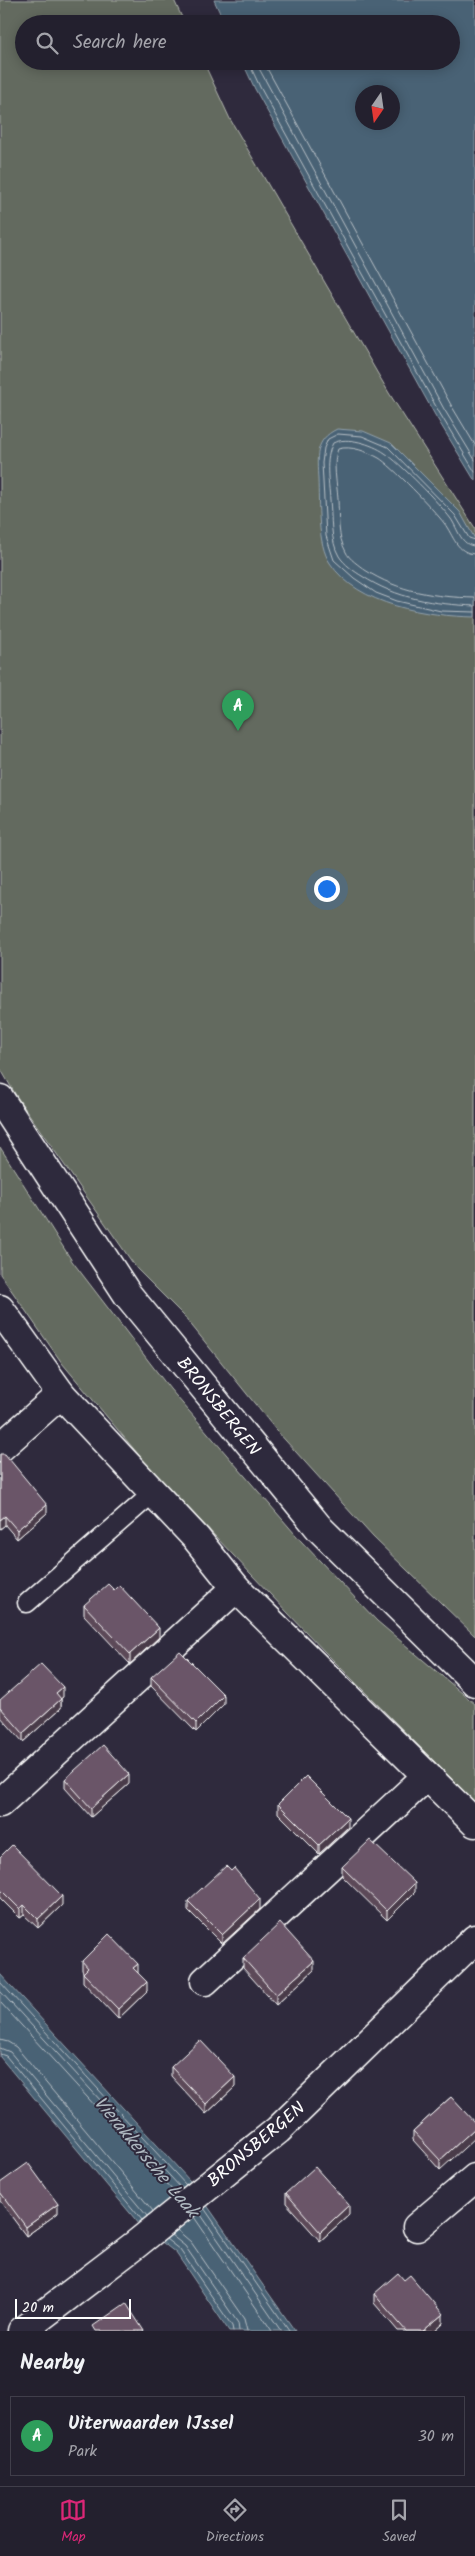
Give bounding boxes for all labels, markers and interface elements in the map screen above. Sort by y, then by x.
search box [15,15,460,70]
text: Search here [73,28,167,58]
icon: search [33,29,61,57]
north arrow [355,85,400,130]
pin: A [222,690,254,731]
your location [314,876,340,902]
street label: BRONSBERGEN [168,1351,267,1463]
water label: Vierakkersche Laak [85,2090,207,2227]
street label: BRONSBERGEN [201,2095,313,2195]
scale bar [15,2296,131,2319]
text: 20 m [22,2297,54,2319]
text: Nearby [20,2347,85,2380]
text: Uiterwaarden IJssel [68,2409,233,2439]
text: A [32,2424,42,2449]
text: 30 m [418,2424,454,2449]
text: Park [68,2439,97,2464]
tab: Map [59,2496,87,2548]
tab: Directions [206,2496,264,2548]
tab: Saved [382,2496,416,2548]

